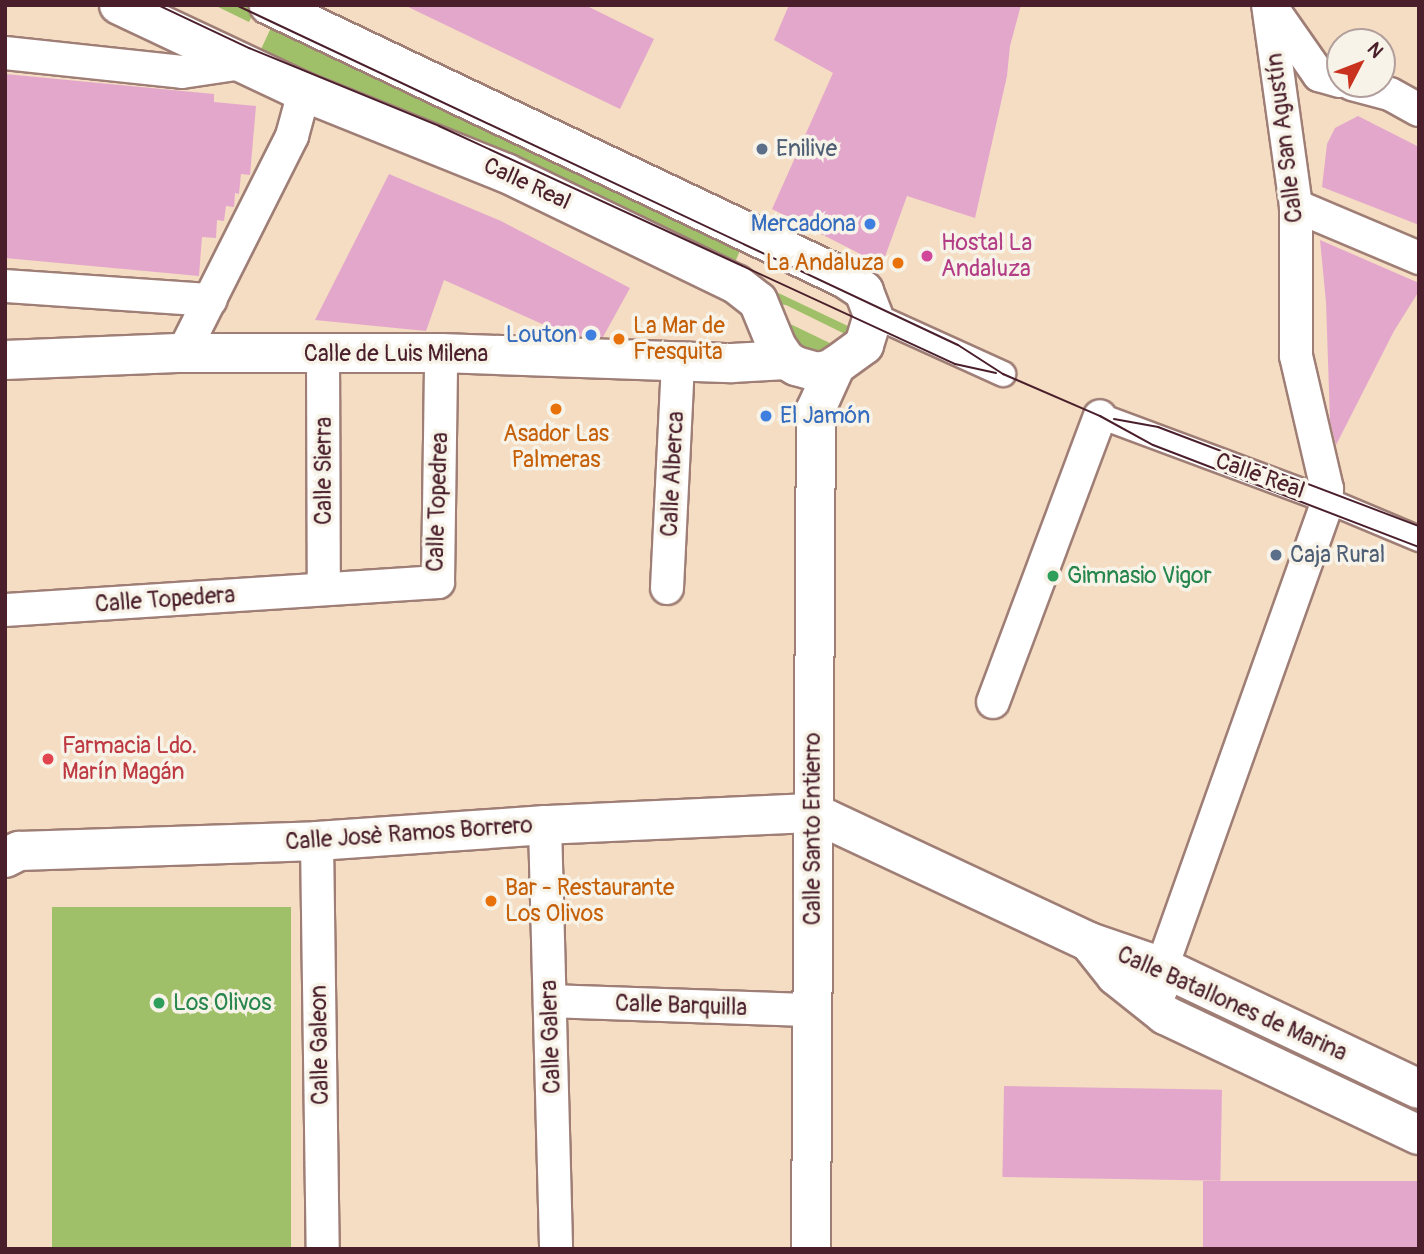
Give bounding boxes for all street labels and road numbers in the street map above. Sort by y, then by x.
street label: Calle San Agustín [1261,52,1309,224]
street label: Calle Real [479,152,575,216]
street label: Calle de Luis Milena [304,340,488,368]
street label: Calle Alberca [656,410,690,538]
street label: Calle Sierra [310,417,338,525]
street label: Calle Topedrea [422,432,454,572]
street label: Calle Real [1212,447,1308,505]
street label: Calle Topedera [94,581,236,619]
street label: Calle Santo Entierro [799,733,827,925]
street label: Calle Josè Ramos Borrero [284,812,534,856]
street label: Calle Batallones de Marina [1113,941,1351,1067]
street label: Calle Galera [535,980,567,1094]
street label: Calle Galeon [305,985,335,1105]
street label: Calle Barquilla [614,990,748,1022]

